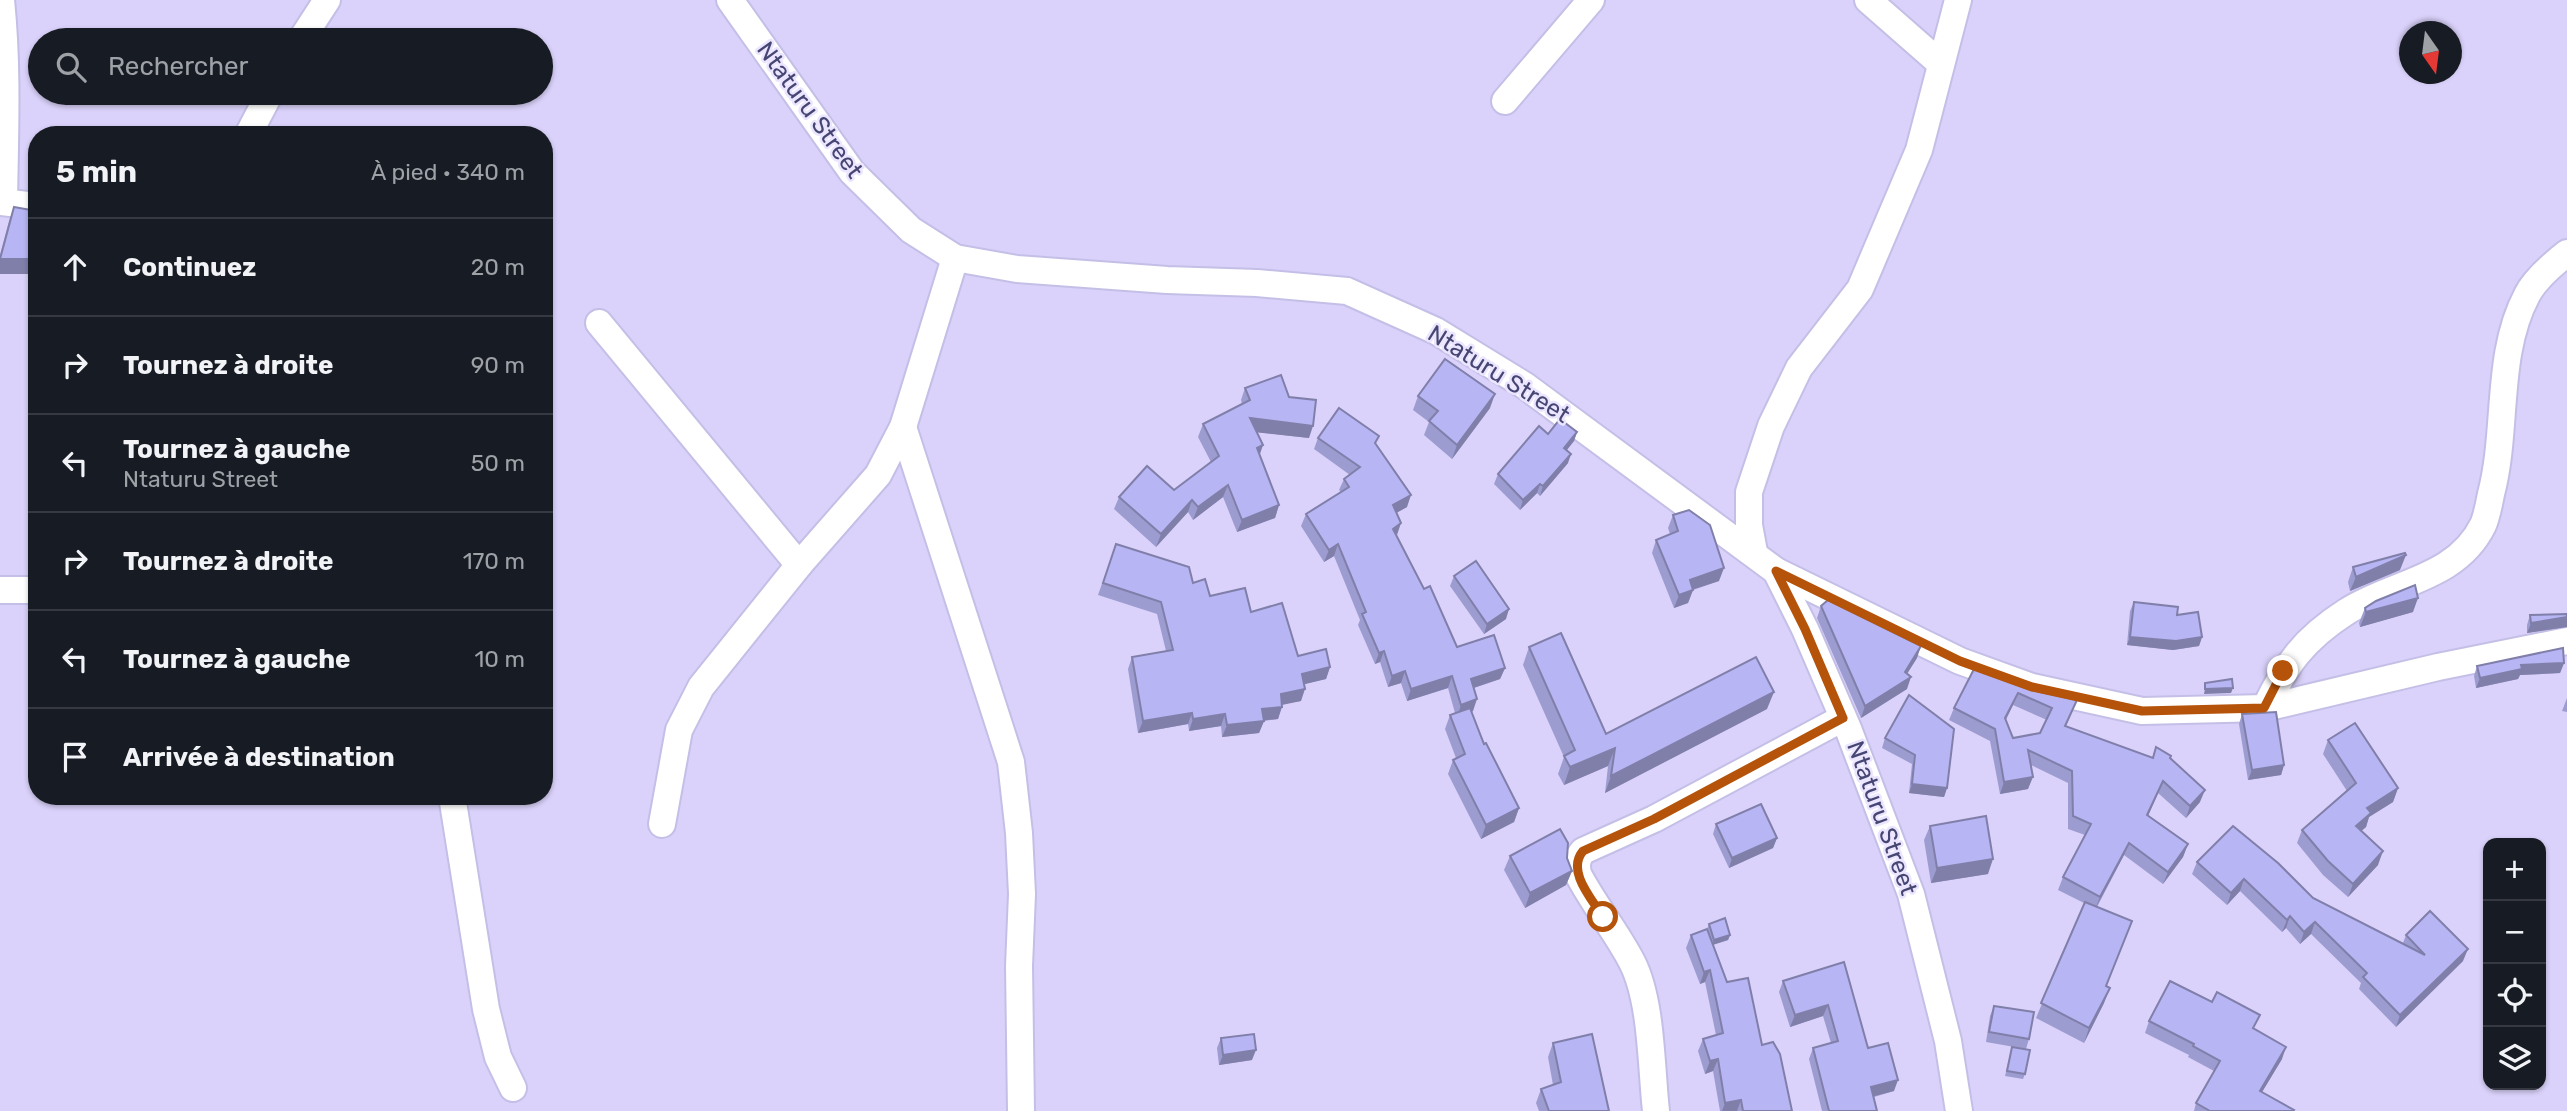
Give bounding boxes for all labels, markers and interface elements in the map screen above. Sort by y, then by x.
north arrow [2399,21,2462,84]
search box [28,28,553,105]
street label: Ntaturu Street [751,36,869,184]
icon: search [52,48,90,86]
text: Rechercher [108,51,248,82]
text: 5 min [56,154,137,190]
text: À pied · 340 m [371,158,525,186]
icon: ahead [56,248,94,286]
text: Continuez [123,252,256,283]
text: 20 m [471,253,525,281]
street label: Ntaturu Street [1423,319,1575,429]
icon: right [56,346,94,384]
text: Tournez à droite [123,350,333,381]
text: 90 m [471,351,525,379]
text: Tournez à gauche [123,434,351,465]
icon: left [56,444,94,482]
text: 50 m [471,449,525,477]
text: Ntaturu Street [123,465,278,493]
icon: right [56,542,94,580]
text: Tournez à droite [123,546,333,577]
text: 170 m [463,547,525,575]
icon: left [56,640,94,678]
text: Tournez à gauche [123,644,351,675]
text: 10 m [474,645,525,673]
route end [2267,655,2298,686]
street label: Ntaturu Street [1841,737,1923,899]
icon: arrive [56,738,94,776]
text: Arrivée à destination [123,742,395,773]
map controls [2483,838,2546,1090]
button: + [2483,838,2546,901]
route start [1587,901,1618,932]
button: − [2483,901,2546,964]
button: locate [2483,964,2546,1027]
button: layers [2483,1027,2546,1090]

